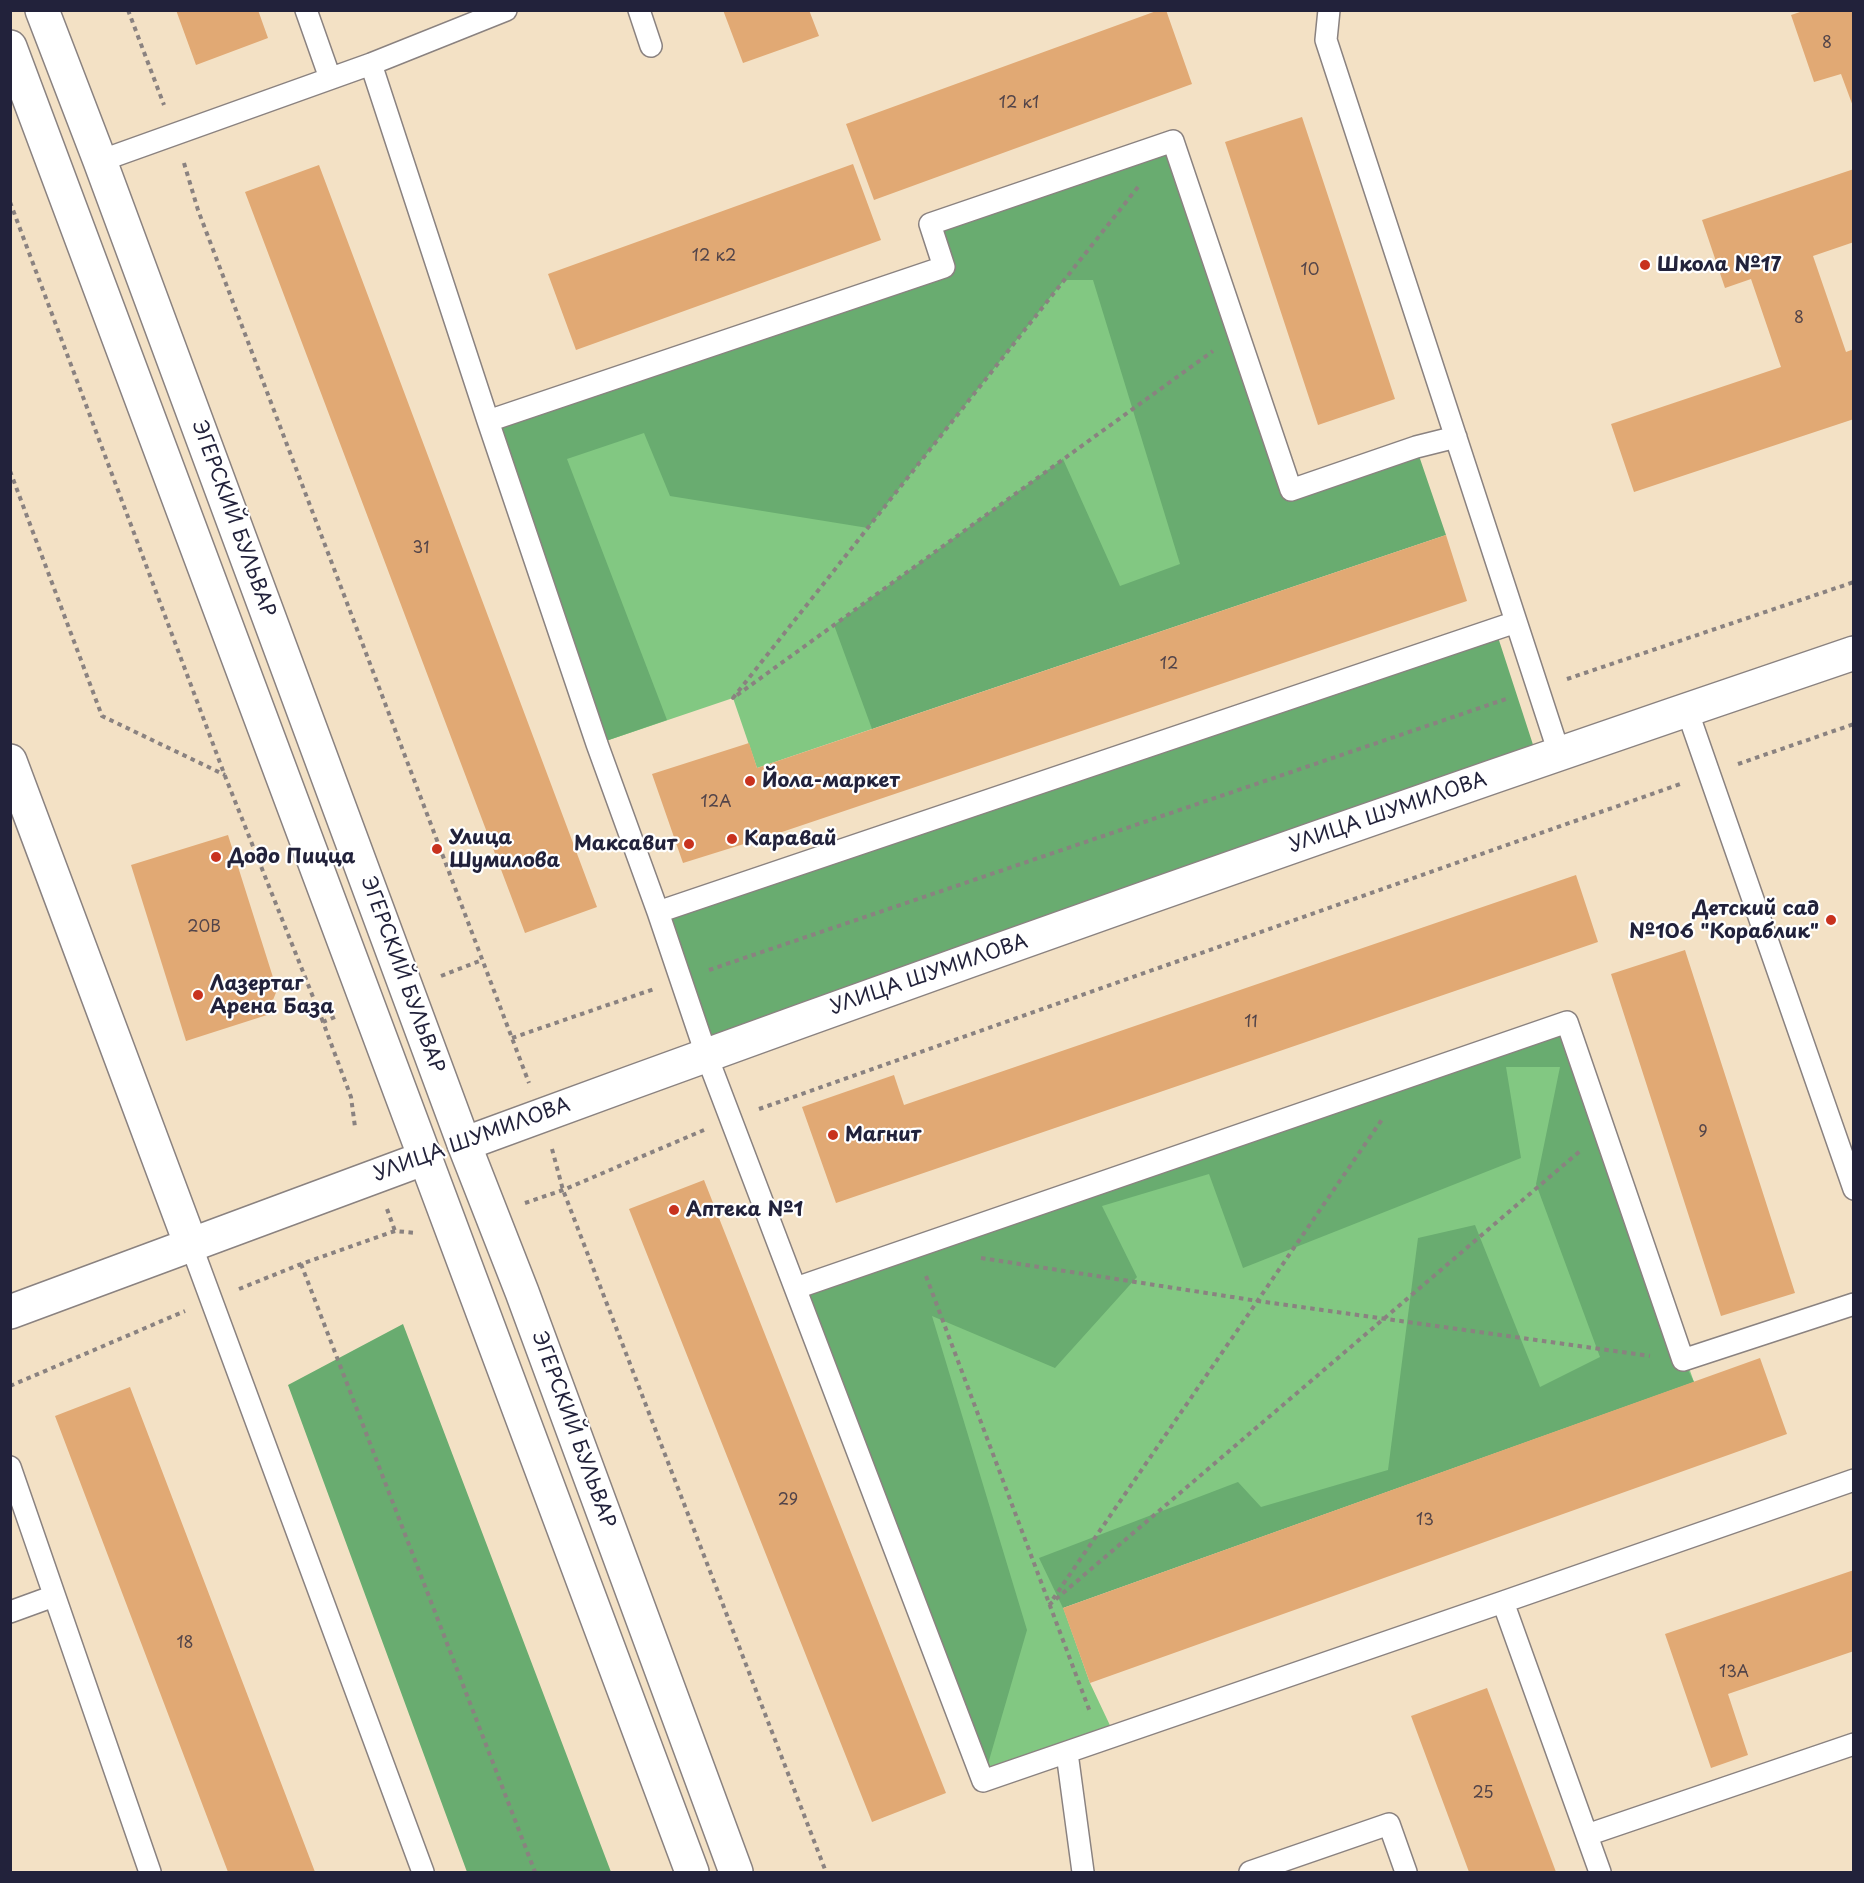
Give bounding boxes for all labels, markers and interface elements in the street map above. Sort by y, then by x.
house number: 8 [1822,34,1832,54]
house number: 12 к1 [999,94,1039,114]
house number: 12 к2 [692,247,736,267]
place label: Школа №17 [1657,253,1781,277]
marker: Школа №17 [1638,258,1652,272]
house number: 10 [1301,261,1319,281]
house number: 8 [1794,309,1804,329]
street label: ЭГЕРСКИЙ БУЛЬВАР [186,417,280,621]
house number: 31 [413,539,429,559]
house number: 12 [1160,655,1178,675]
street label: УЛИЦА ШУМИЛОВА [1286,768,1490,858]
place label: Йола-маркет [762,769,900,793]
marker: Йола-маркет [743,774,757,788]
house number: 12А [701,793,731,813]
place label: Улица Шумилова [449,826,560,873]
place label: Каравай [744,827,837,851]
place label: Максавит [574,832,677,856]
marker: Каравай [725,832,739,846]
marker: Максавит [682,837,696,851]
marker: Улица Шумилова [430,842,444,856]
place label: Додо Пицца [228,845,356,869]
marker: Додо Пицца [209,850,223,864]
street label: ЭГЕРСКИЙ БУЛЬВАР [355,873,449,1077]
place label: Детский сад №106 "Кораблик" [1629,897,1819,944]
marker: Детский сад №106 "Кораблик" [1824,913,1838,927]
house number: 20В [187,918,221,938]
street label: УЛИЦА ШУМИЛОВА [827,930,1031,1020]
place label: Лазертаг Арена База [210,972,334,1019]
marker: Лазертаг Арена База [191,988,205,1002]
house number: 11 [1244,1013,1258,1033]
street label: УЛИЦА ШУМИЛОВА [370,1093,574,1187]
place label: Магнит [845,1123,921,1147]
house number: 9 [1698,1123,1708,1143]
marker: Магнит [826,1128,840,1142]
place label: Аптека №1 [686,1198,803,1222]
marker: Аптека №1 [667,1203,681,1217]
street label: ЭГЕРСКИЙ БУЛЬВАР [526,1328,620,1532]
house number: 29 [778,1491,798,1511]
house number: 13 [1416,1511,1434,1531]
house number: 18 [176,1634,194,1654]
house number: 13А [1719,1663,1749,1683]
house number: 25 [1472,1784,1494,1804]

